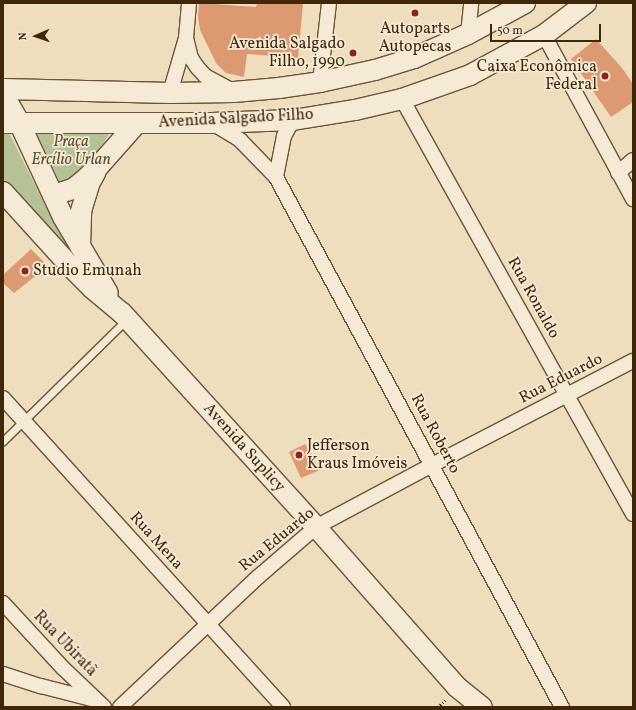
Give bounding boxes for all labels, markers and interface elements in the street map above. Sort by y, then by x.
marker: Autoparts Autopecas [410,8,420,18]
north arrow [16,16,56,56]
scale bar [492,16,603,42]
place label: Autoparts Autopecas [379,19,451,57]
text: 50 m [497,23,523,39]
text: N [16,32,31,41]
place label: Avenida Salgado Filho, 1990 [229,34,345,72]
marker: Avenida Salgado Filho, 1990 [348,48,358,58]
place label: Caixa Econômica Federal [477,57,597,95]
marker: Caixa Econômica Federal [600,71,610,81]
street label: Avenida Salgado Filho [158,105,314,133]
park label: Praça Ercílio Urlan [31,132,111,170]
street label: Rua Ronaldo [503,254,563,342]
place label: Studio Emunah [33,261,142,281]
marker: Studio Emunah [20,266,30,276]
street label: Rua Eduardo [516,350,606,408]
street label: Rua Roberto [406,391,464,477]
street label: Avenida Suplicy [199,400,289,496]
place label: Jefferson Kraus Imóveis [307,436,407,474]
marker: Jefferson Kraus Imóveis [294,450,304,460]
street label: Rua Eduardo [236,504,318,576]
street label: Rua Mena [125,508,187,574]
street label: Rua Ubiratã [29,607,101,681]

